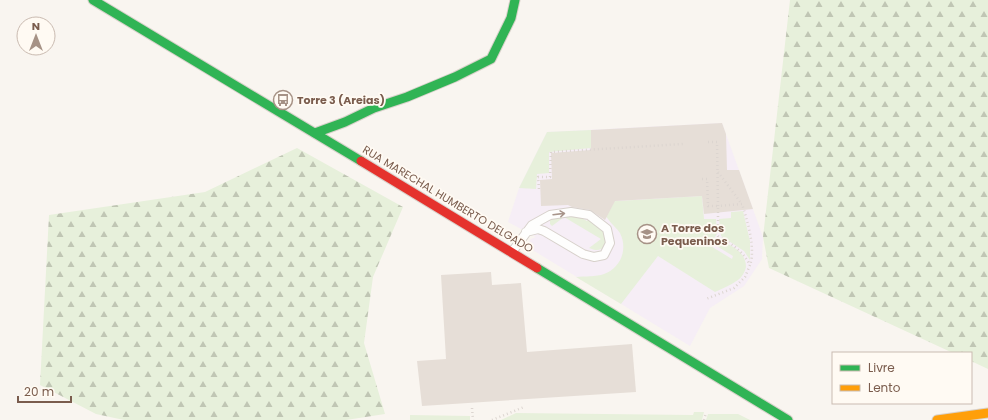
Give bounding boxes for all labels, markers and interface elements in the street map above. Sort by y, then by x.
north arrow [16,16,56,56]
text: N [32,18,40,34]
bus stop icon: Torre 3 (Areias) [272,89,294,111]
place label: Torre 3 (Areias) [297,92,385,108]
street label: RUA MARECHAL HUMBERTO DELGADO [360,142,537,257]
one-way arrow [552,210,565,218]
place label: A Torre dos Pequeninos [661,220,728,249]
school or university icon: A Torre dos Pequeninos [636,223,658,245]
legend [832,352,972,404]
text: Livre [868,359,895,376]
scale bar [18,378,71,404]
text: Lento [868,379,901,396]
text: 20 m [24,383,54,400]

